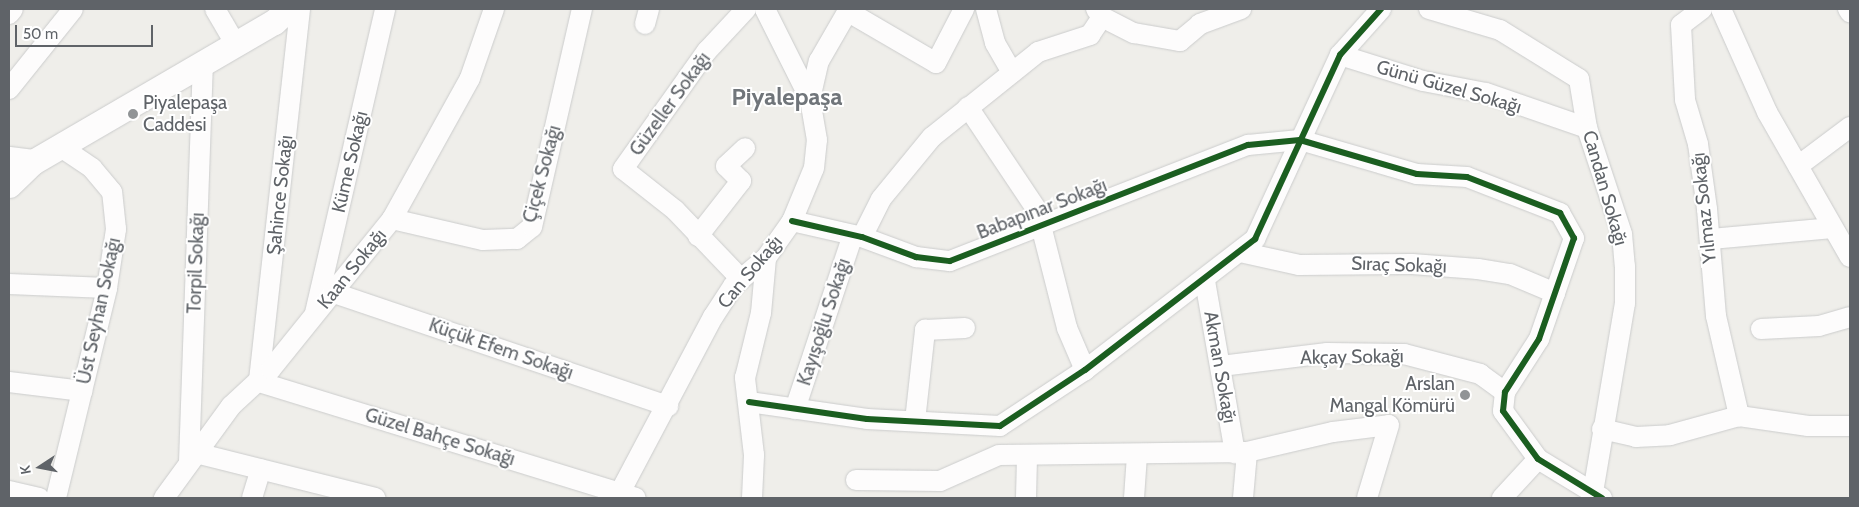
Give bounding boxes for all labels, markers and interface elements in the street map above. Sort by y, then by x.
scale bar [18,15,155,47]
text: 50 m [23,25,58,43]
street label: Güzeller Sokağı [625,48,715,160]
street label: Günü Güzel Sokağı [1374,55,1524,119]
district label: Piyalepaşa [732,83,842,111]
place label: Piyalepaşa Caddesi [143,92,227,136]
marker: Piyalepaşa Caddesi [127,108,139,120]
street label: Küme Sokağı [327,109,373,215]
street label: Çiçek Sokağı [518,123,566,225]
street label: Candan Sokağı [1578,128,1632,248]
street label: Şahince Sokağı [262,134,298,256]
street label: Yılmaz Sokağı [1687,151,1721,265]
street label: Babapınar Sokağı [974,174,1110,244]
street label: Torpil Sokağı [183,212,209,314]
street label: Kaan Sokağı [313,224,391,314]
street label: Can Sokağı [713,231,787,313]
street label: Üst Seyhan Sokağı [72,236,126,386]
street label: Sıraç Sokağı [1351,252,1447,278]
street label: Kayışoğlu Sokağı [793,256,855,388]
street label: Akman Sokağı [1199,309,1241,425]
street label: Küçük Efem Sokağı [426,314,576,384]
street label: Akçay Sokağı [1300,345,1404,369]
place label: Arslan Mangal Kömürü [1329,373,1455,417]
marker: Arslan Mangal Kömürü [1459,389,1471,401]
street label: Güzel Bahçe Sokağı [362,403,518,471]
north arrow [15,442,65,492]
text: K [16,464,35,476]

